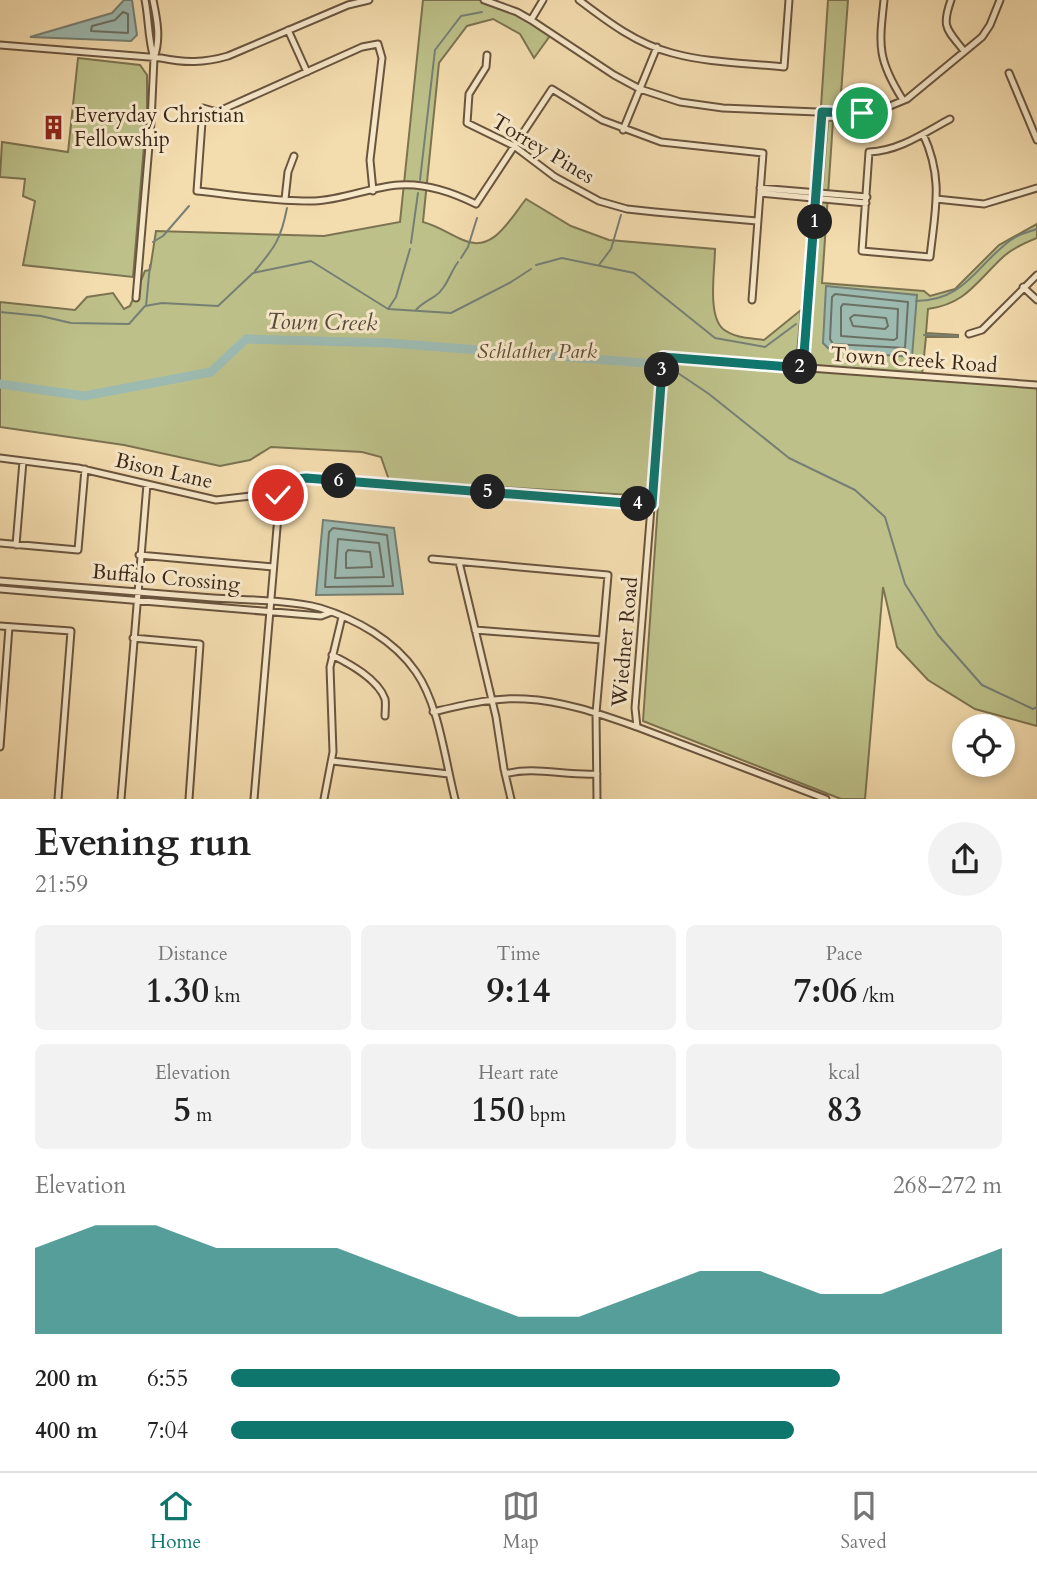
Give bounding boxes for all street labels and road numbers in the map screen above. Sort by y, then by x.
street label: Torrey Pines [486,107,600,191]
street label: Town Creek Road [830,340,998,380]
street label: Bison Lane [112,446,216,496]
street label: Buffalo Crossing [91,557,241,599]
street label: Wiedner Road [605,576,645,709]

